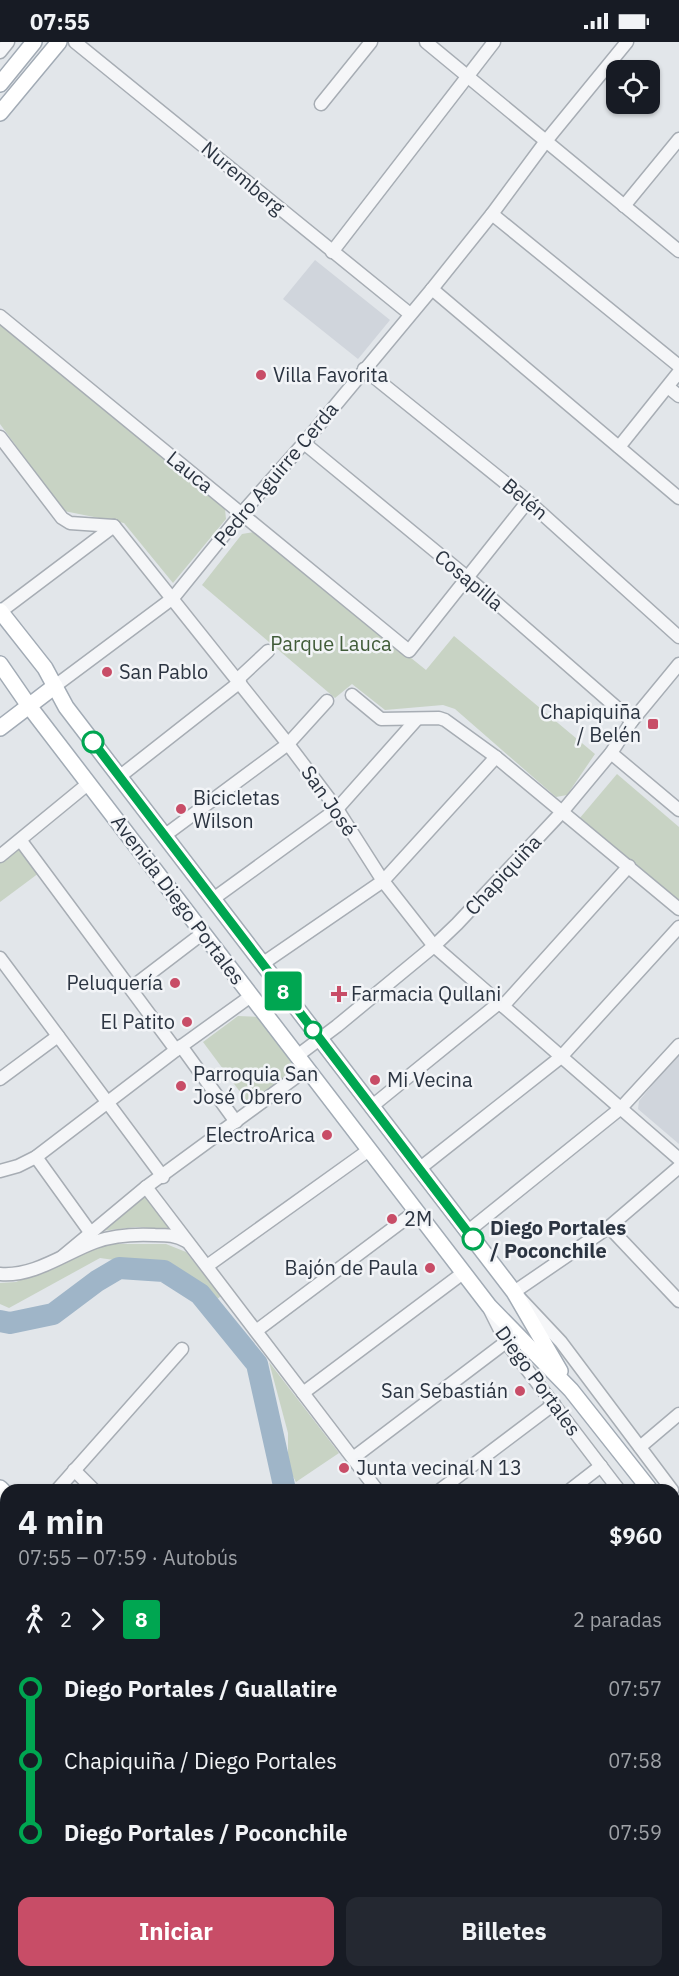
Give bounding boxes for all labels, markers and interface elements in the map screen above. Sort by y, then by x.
text: 07:55 [30,7,90,36]
map controls [606,60,660,114]
button: locate [606,60,660,114]
street label: Nuremberg [196,135,291,221]
place label: Villa Favorita [273,361,388,388]
marker: Villa Favorita [254,368,268,382]
street label: Pedro Aguirre Cerda [207,396,344,551]
street label: Lauca [161,445,220,499]
street label: Belén [497,472,554,526]
street label: Cosapilla [429,543,510,617]
park label: Parque Lauca [270,630,392,657]
place label: San Pablo [119,658,208,685]
marker: San Pablo [100,665,114,679]
place label: Chapiquiña / Belén [540,698,641,748]
marker: Chapiquiña / Belén [646,717,660,731]
unlabelled marker [82,731,104,753]
street label: San José [295,760,364,841]
place label: Bicicletas Wilson [193,784,280,834]
marker: Bicicletas Wilson [174,802,188,816]
street label: Avenida Diego Portales [106,809,251,990]
street label: Chapiquiña [458,828,547,921]
place label: Peluquería [67,969,163,996]
line badge: 8 [264,972,302,1010]
marker: Peluquería [168,976,182,990]
text: 8 [277,977,289,1005]
place label: Farmacia Qullani [351,980,501,1007]
marker: Farmacia Qullani [332,987,346,1001]
place label: El Patito [100,1008,175,1035]
marker: El Patito [180,1015,194,1029]
unlabelled marker [304,1021,322,1039]
place label: Parroquia San José Obrero [193,1060,318,1110]
place label: Mi Vecina [387,1066,473,1093]
marker: Mi Vecina [368,1073,382,1087]
marker: Parroquia San José Obrero [174,1079,188,1093]
place label: ElectroArica [206,1121,315,1148]
marker: ElectroArica [320,1128,334,1142]
place label: 2M [404,1205,432,1232]
marker: 2M [385,1212,399,1226]
place label: Diego Portales / Poconchile [490,1214,626,1264]
marker: Diego Portales / Poconchile [462,1228,484,1250]
place label: Bajón de Paula [285,1254,418,1281]
marker: Bajón de Paula [423,1261,437,1275]
street label: Diego Portales [489,1320,588,1441]
place label: San Sebastián [381,1377,508,1404]
marker: San Sebastián [513,1384,527,1398]
place label: Junta vecinal N 13 [356,1454,522,1481]
marker: Junta vecinal N 13 [337,1461,351,1475]
text: 4 min [18,1500,104,1543]
text: $960 [609,1521,662,1550]
text: 07:55 – 07:59 · Autobús [18,1544,238,1571]
icon: walk [18,1603,51,1636]
icon: forward [81,1603,114,1636]
text: 8 [135,1605,148,1633]
text: 2 [60,1606,72,1633]
text: 2 paradas [573,1606,662,1633]
text: Diego Portales / Guallatire [64,1674,337,1703]
text: 07:57 [608,1675,662,1702]
text: Chapiquiña / Diego Portales [64,1746,337,1775]
text: 07:58 [608,1747,662,1774]
text: Diego Portales / Poconchile [64,1818,348,1847]
text: 07:59 [608,1819,662,1846]
button: Iniciar [18,1897,334,1966]
button: Billetes [346,1897,662,1966]

